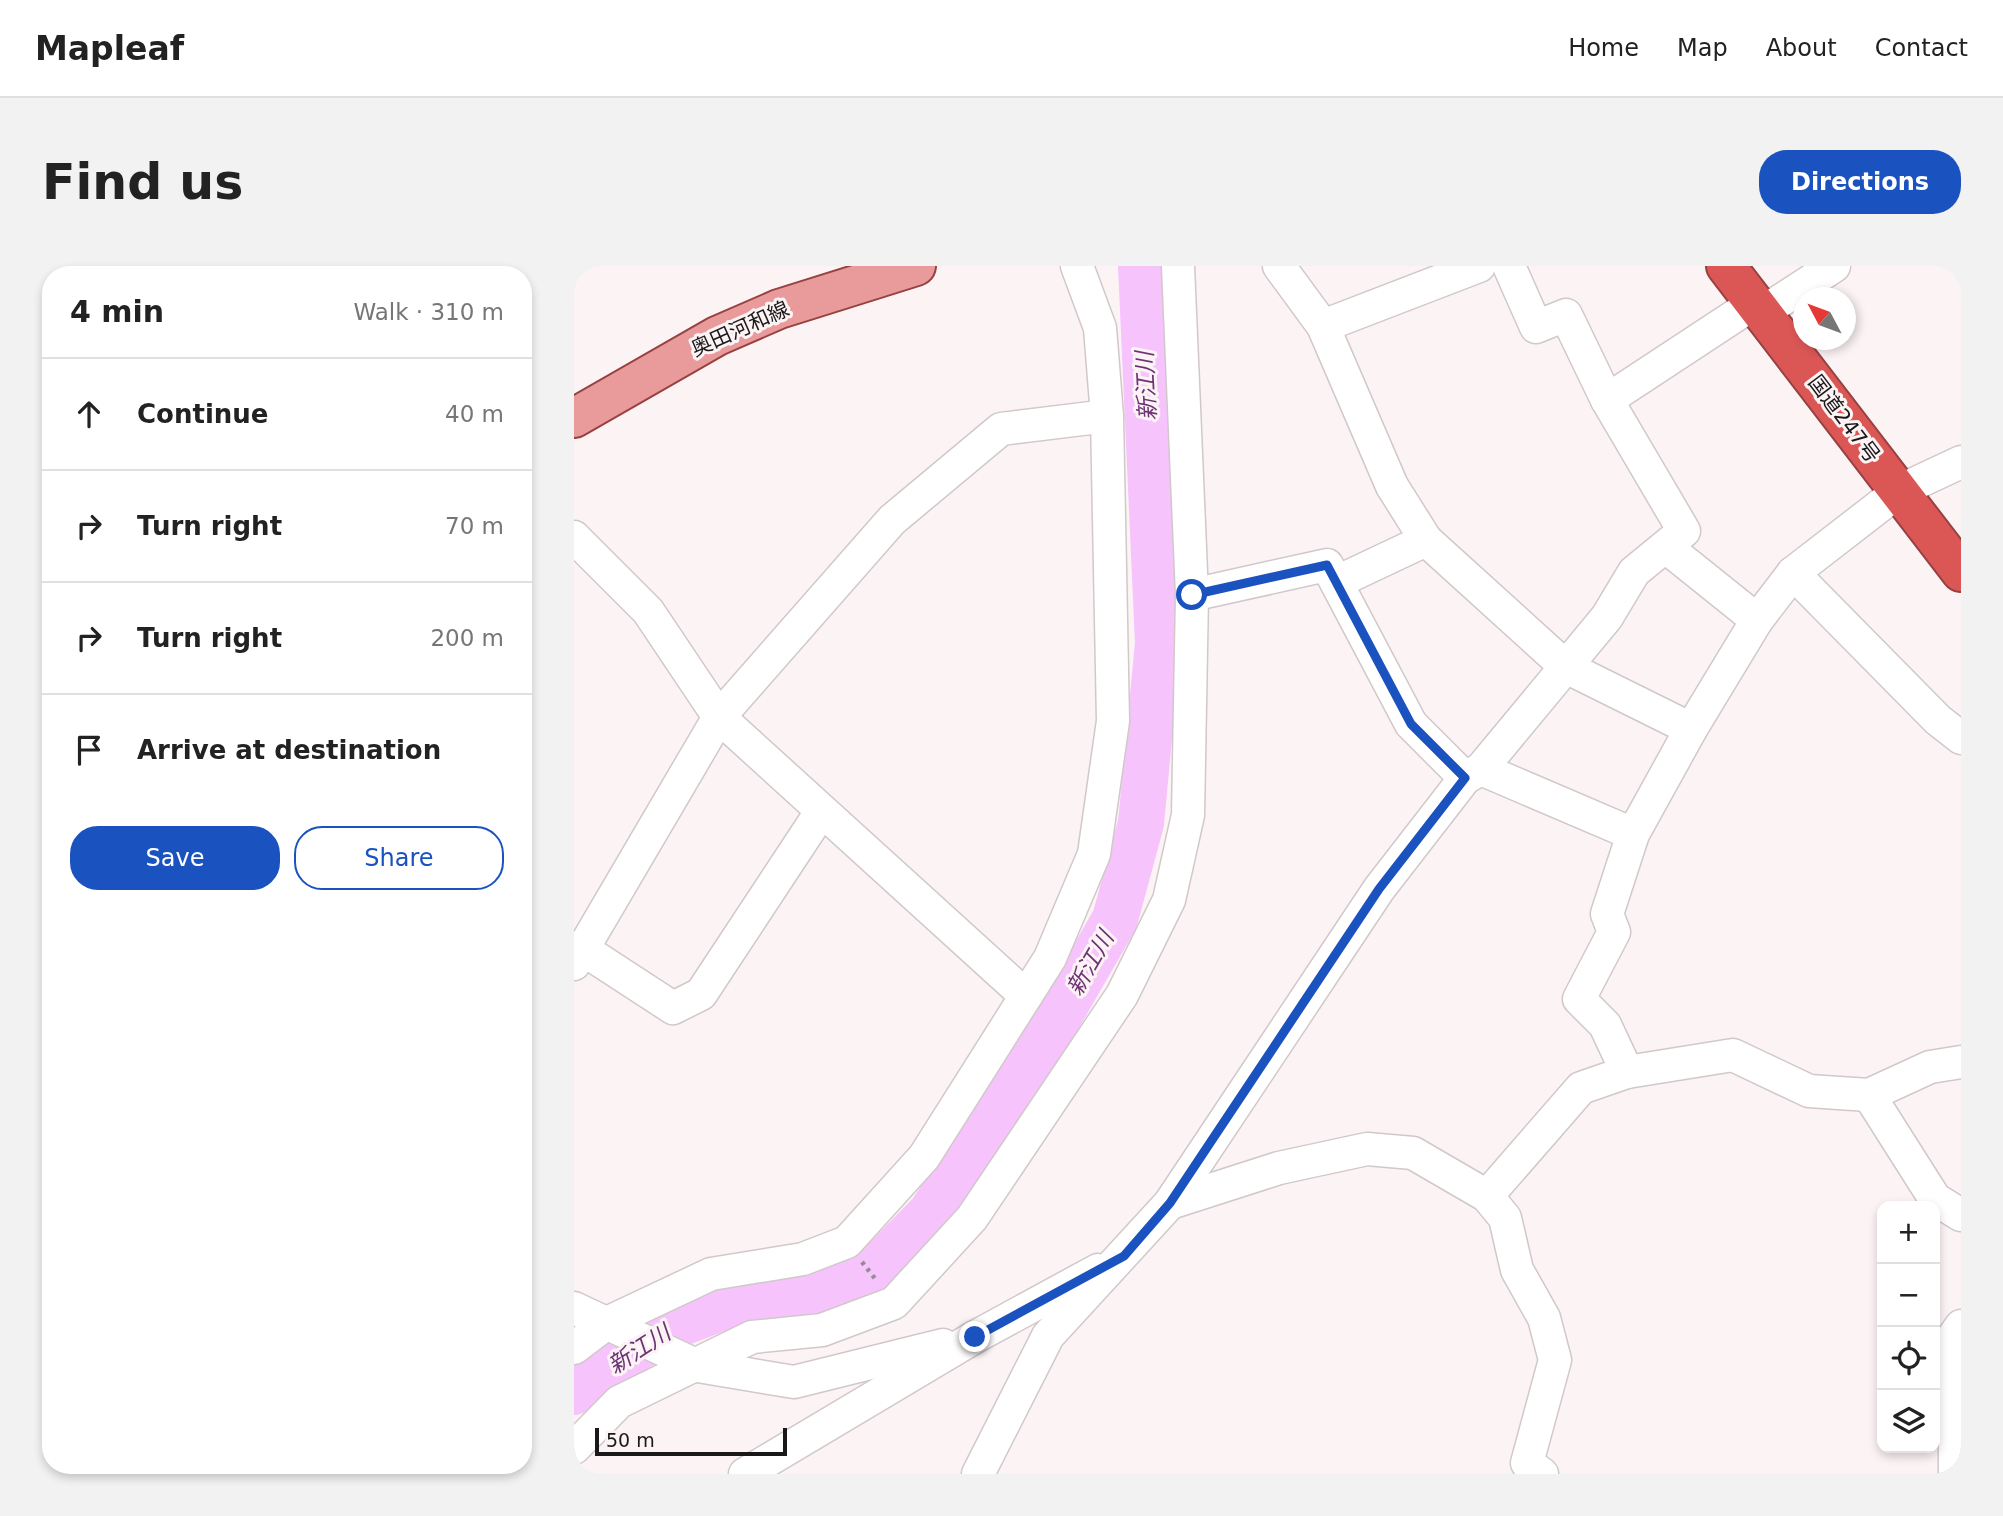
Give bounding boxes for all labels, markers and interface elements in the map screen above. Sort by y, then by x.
text: Mapleaf [35,29,184,68]
text: Home [1568,34,1639,62]
text: Map [1677,34,1728,62]
text: About [1766,34,1837,62]
text: Contact [1875,34,1968,62]
button: Directions [1759,150,1961,214]
text: Find us [42,154,243,211]
north arrow [1793,287,1856,350]
text: 4 min [70,294,164,329]
street label: 奥田河和線 [687,297,793,361]
text: Walk · 310 m [353,299,504,325]
water label: 新江川 [1131,348,1161,421]
street label: 国道247号 [1803,371,1885,467]
icon: ahead [70,395,108,433]
text: Continue [137,399,268,429]
text: 40 m [445,401,504,427]
icon: right [70,507,108,545]
text: Turn right [137,511,282,541]
text: 70 m [445,513,504,539]
route start [1176,579,1207,610]
icon: right [70,619,108,657]
text: Turn right [137,623,282,653]
text: 200 m [430,625,504,651]
icon: arrive [70,731,108,769]
text: Arrive at destination [137,735,441,765]
button: Save [70,826,280,890]
button: Share [294,826,504,890]
water label: 新江川 [1061,924,1120,999]
map controls [1877,1201,1940,1453]
button: + [1877,1201,1940,1264]
button: − [1877,1264,1940,1327]
water label: 新江川 [603,1318,678,1379]
route end [959,1321,990,1352]
button: locate [1877,1327,1940,1390]
button: layers [1877,1390,1940,1453]
scale bar [595,1425,788,1457]
text: 50 m [606,1429,655,1451]

